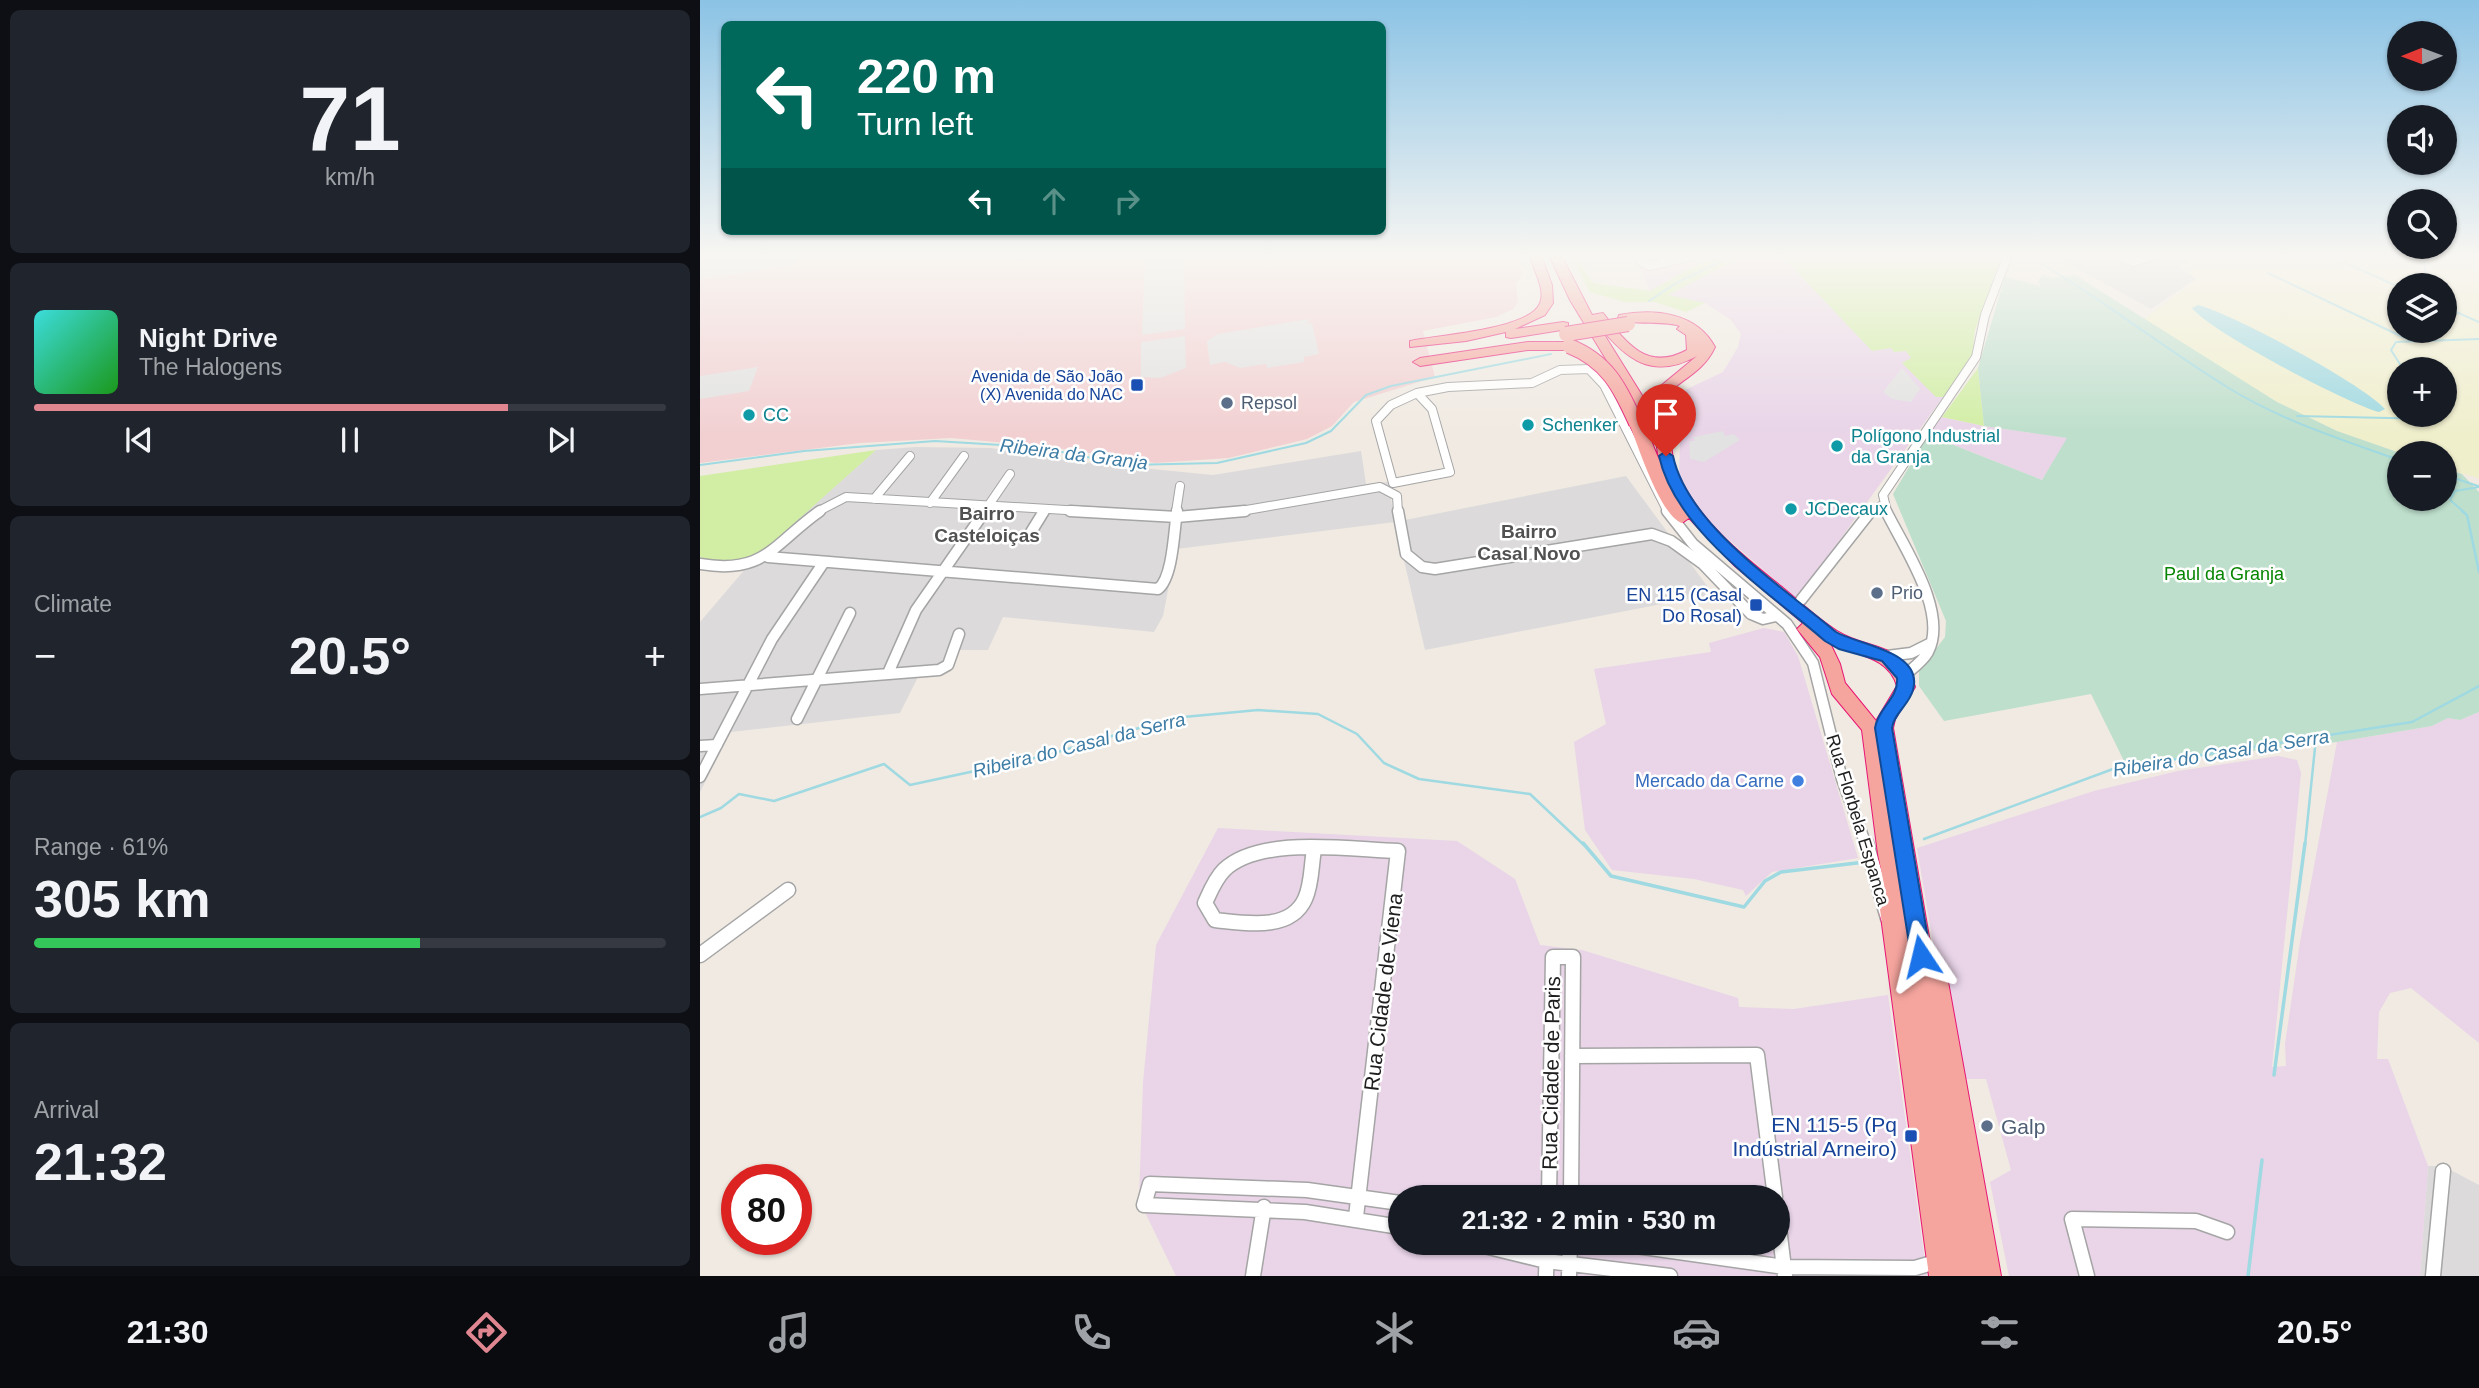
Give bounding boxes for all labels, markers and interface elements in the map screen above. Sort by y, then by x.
north arrow [2387,21,2457,91]
map controls [2387,21,2457,511]
icon: left [742,49,833,140]
text: 220 m [857,49,996,103]
text: 71 [299,68,401,169]
button: sound [2387,105,2457,175]
text: Turn left [857,106,973,142]
text: km/h [325,164,375,190]
icon: left [962,182,1000,220]
icon: ahead [1035,182,1073,220]
icon: right [1108,182,1146,220]
button: search [2387,189,2457,259]
button: layers [2387,273,2457,343]
text: Night Drive [139,323,278,353]
text: The Halogens [139,354,282,380]
button: + [2387,357,2457,427]
place label: Avenida de São João (X) Avenida do NAC [971,368,1123,403]
marker: Avenida de São João (X) Avenida do NAC [1129,377,1145,393]
pin [1636,384,1696,456]
place label: Repsol [1241,393,1297,413]
marker: Repsol [1219,395,1235,411]
icon: arrive [1647,395,1685,433]
place label: CC [763,405,789,425]
marker: CC [741,407,757,423]
place label: Schenker [1542,415,1618,435]
marker: Schenker [1520,417,1536,433]
icon: previous [120,421,158,459]
icon: pause [331,421,369,459]
icon: next [542,421,580,459]
place label: Polígono Industrial da Granja [1851,426,2000,467]
water label: Ribeira da Granja [999,435,1149,473]
marker: Polígono Industrial da Granja [1829,438,1845,454]
button: − [2387,441,2457,511]
place label: JCDecaux [1805,499,1888,519]
marker: JCDecaux [1783,501,1799,517]
district label: Bairro Casteloiças [934,503,1040,546]
district label: Bairro Casal Novo [1477,521,1581,564]
park label: Paul da Granja [2164,564,2285,584]
place label: Prio [1891,583,1923,603]
place label: EN 115 (Casal Do Rosal) [1626,585,1742,626]
marker: Prio [1869,585,1885,601]
text: Climate [34,591,112,617]
marker: EN 115 (Casal Do Rosal) [1748,597,1764,613]
text: 20.5° [289,627,411,685]
text: − [34,635,56,677]
text: + [644,635,666,677]
water label: Ribeira do Casal da Serra [970,708,1188,782]
water label: Ribeira do Casal da Serra [2111,726,2331,780]
street label: Rua Florbela Espanca [1822,732,1894,909]
place label: Mercado da Carne [1635,771,1784,791]
marker: Mercado da Carne [1790,773,1806,789]
text: Range · 61% [34,834,168,860]
text: 305 km [34,870,210,928]
street label: Rua Cidade de Viena [1359,891,1407,1092]
position arrow [1884,919,1958,993]
street label: Rua Cidade de Paris [1538,976,1564,1170]
text: Arrival [34,1097,99,1123]
place label: EN 115-5 (Pq Indústrial Arneiro) [1732,1113,1897,1160]
place label: Galp [2001,1115,2045,1138]
marker: Galp [1979,1118,1995,1134]
marker: EN 115-5 (Pq Indústrial Arneiro) [1903,1128,1919,1144]
text: 21:32 [34,1133,167,1191]
speed limit sign: 80 [721,1164,812,1255]
text: 21:32 · 2 min · 530 m [1462,1205,1716,1235]
icon: directions [462,1308,511,1357]
icon: music [765,1308,814,1357]
icon: phone [1067,1308,1116,1357]
icon: climate [1370,1308,1419,1357]
icon: car [1672,1308,1721,1357]
icon: filters [1975,1308,2024,1357]
text: 21:30 [127,1314,209,1350]
text: 20.5° [2277,1314,2352,1350]

